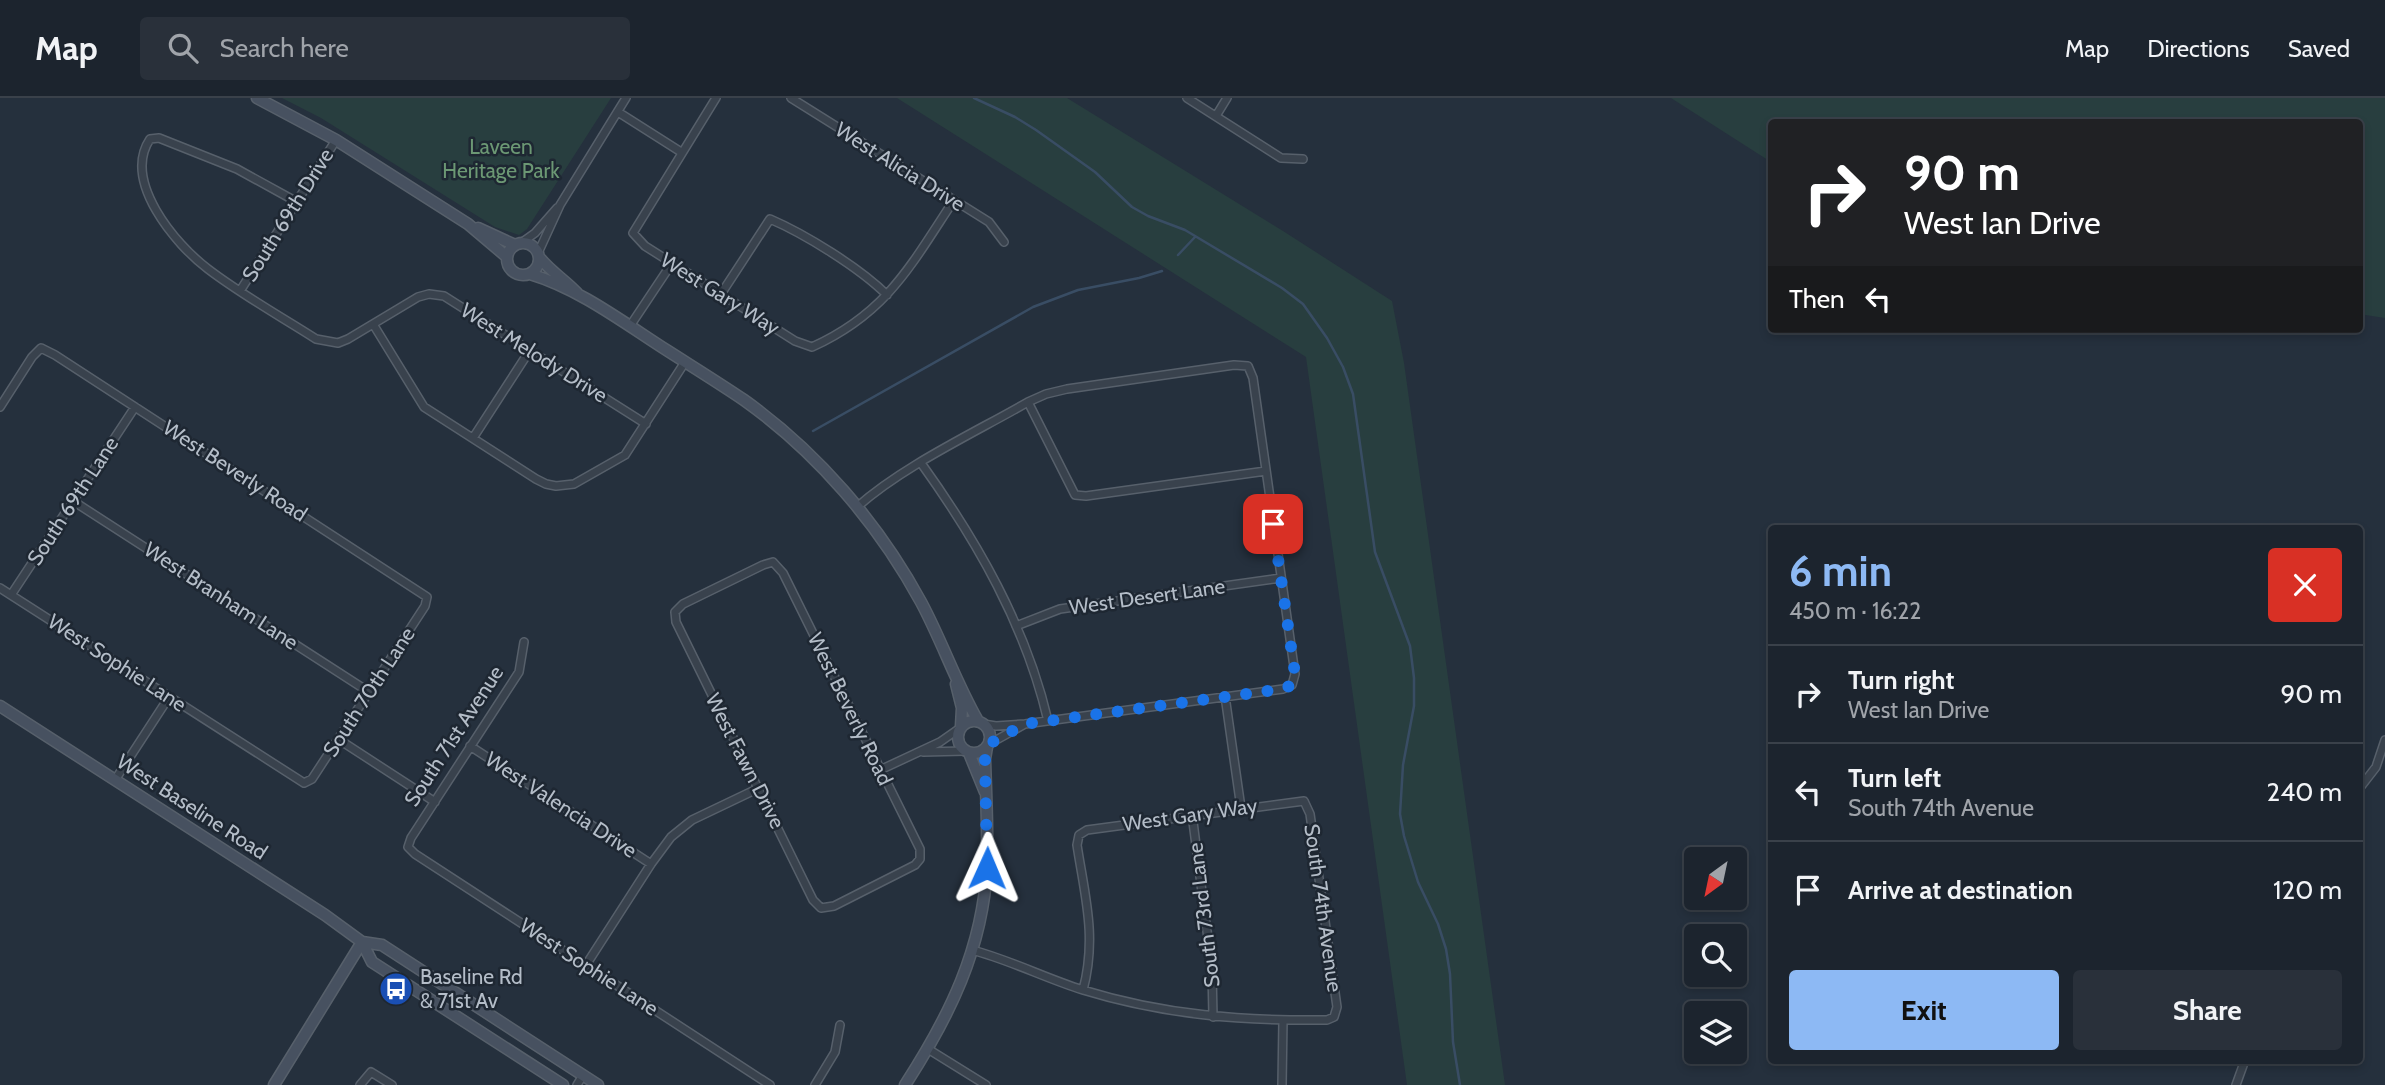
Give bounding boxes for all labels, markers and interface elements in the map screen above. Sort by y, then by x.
search box [140,17,630,80]
text: Map [35,28,98,68]
icon: search [164,29,202,67]
text: Search here [220,32,349,64]
text: Map [2065,34,2109,63]
text: Directions [2147,34,2250,63]
text: Saved [2288,34,2350,63]
street label: West Alicia Drive [831,117,970,217]
park label: Laveen Heritage Park [442,134,560,183]
street label: South 69th Drive [237,143,339,286]
text: 90 m [1904,143,2020,202]
icon: right [1789,147,1880,238]
text: West Ian Drive [1904,203,2101,242]
street label: West Gary Way [656,247,785,340]
icon: left [1859,280,1897,318]
text: Then [1789,283,1845,315]
street label: West Melody Drive [456,297,612,408]
street label: West Beverly Road [159,415,312,526]
street label: South 69th Lane [22,432,124,570]
pin [1243,494,1303,554]
icon: arrive [1254,505,1292,543]
street label: West Branham Lane [140,536,303,655]
text: 6 min [1789,545,1892,597]
button: close [2268,548,2342,622]
street label: West Desert Lane [1067,573,1227,620]
text: 450 m · 16:22 [1789,597,1921,625]
street label: West Sophie Lane [43,608,191,717]
street label: South 70th Lane [317,622,420,761]
street label: West Beverly Road [803,628,898,789]
street label: South 71st Avenue [399,661,508,811]
text: Turn right [1848,664,1954,696]
icon: right [1789,675,1827,713]
text: 90 m [2280,678,2342,710]
street label: West Fawn Drive [701,689,790,833]
text: West Ian Drive [1848,696,1989,724]
street label: West Valencia Drive [481,746,642,863]
street label: West Baseline Road [112,749,272,865]
text: Turn left [1848,762,1941,794]
icon: left [1789,773,1827,811]
text: 240 m [2267,776,2342,808]
street label: West Gary Way [1121,793,1259,836]
text: South 74th Avenue [1848,794,2034,822]
street label: South 74th Avenue [1299,822,1348,994]
position arrow [950,831,1024,905]
street label: South 73rd Lane [1182,841,1225,989]
north arrow [1684,847,1746,910]
map controls [1684,847,1747,1064]
icon: arrive [1789,871,1827,909]
text: Arrive at destination [1848,874,2073,906]
text: 120 m [2273,874,2342,906]
street label: West Sophie Lane [515,912,663,1021]
button: search [1684,924,1747,987]
place label: Baseline Rd & 71st Av [420,964,523,1013]
bus stop icon: Baseline Rd & 71st Av [377,970,415,1008]
button: Exit [1789,970,2059,1050]
button: Share [2073,970,2342,1050]
button: layers [1684,1001,1747,1064]

